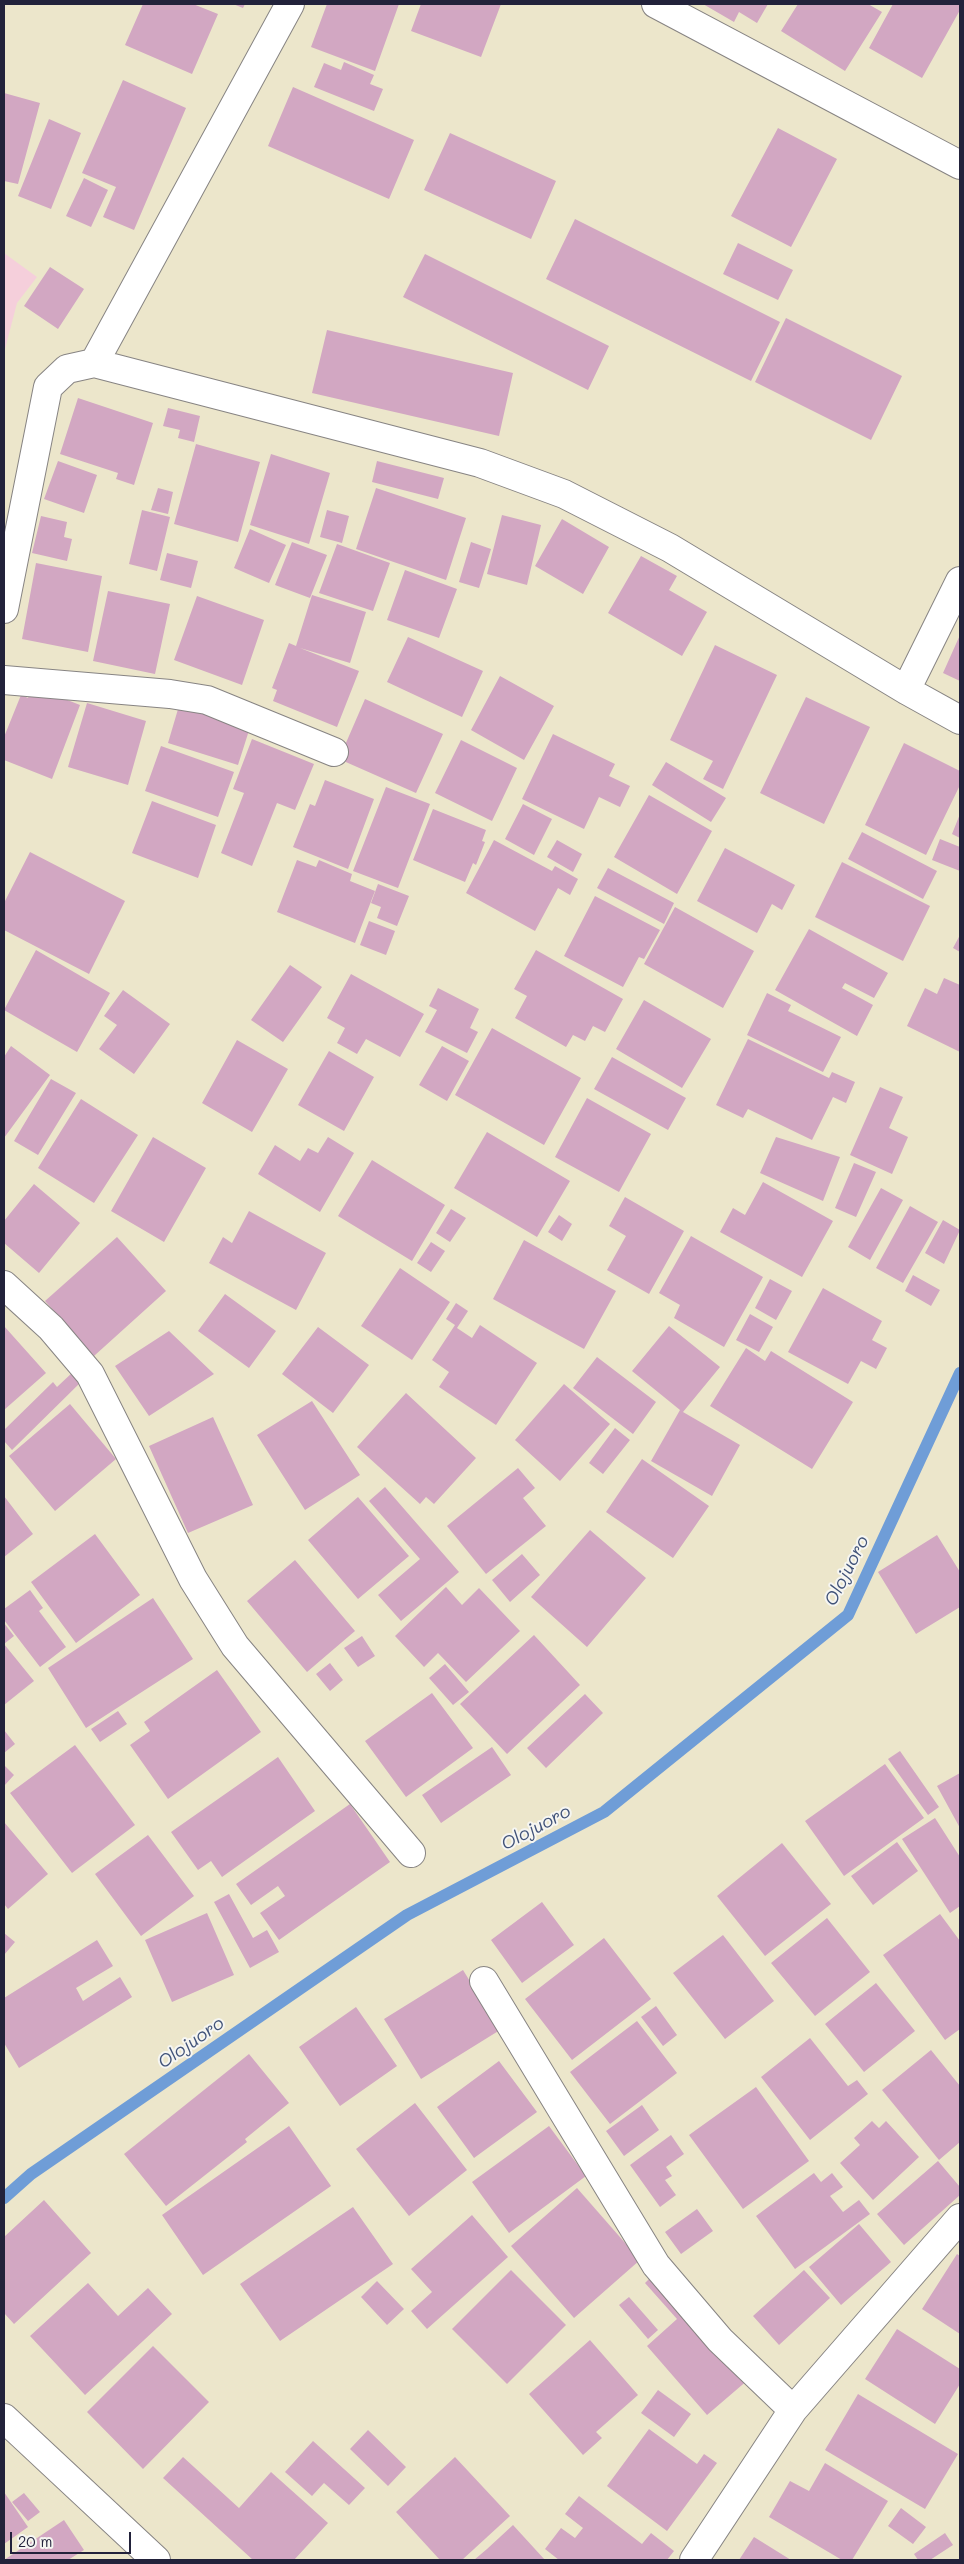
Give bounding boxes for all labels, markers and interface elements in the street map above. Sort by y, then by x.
water label: Olojuoro [820,1532,874,1610]
water label: Olojuoro [497,1801,575,1855]
water label: Olojuoro [154,2012,228,2074]
scale bar [12,2522,134,2554]
text: 20 m [18,2531,52,2551]

